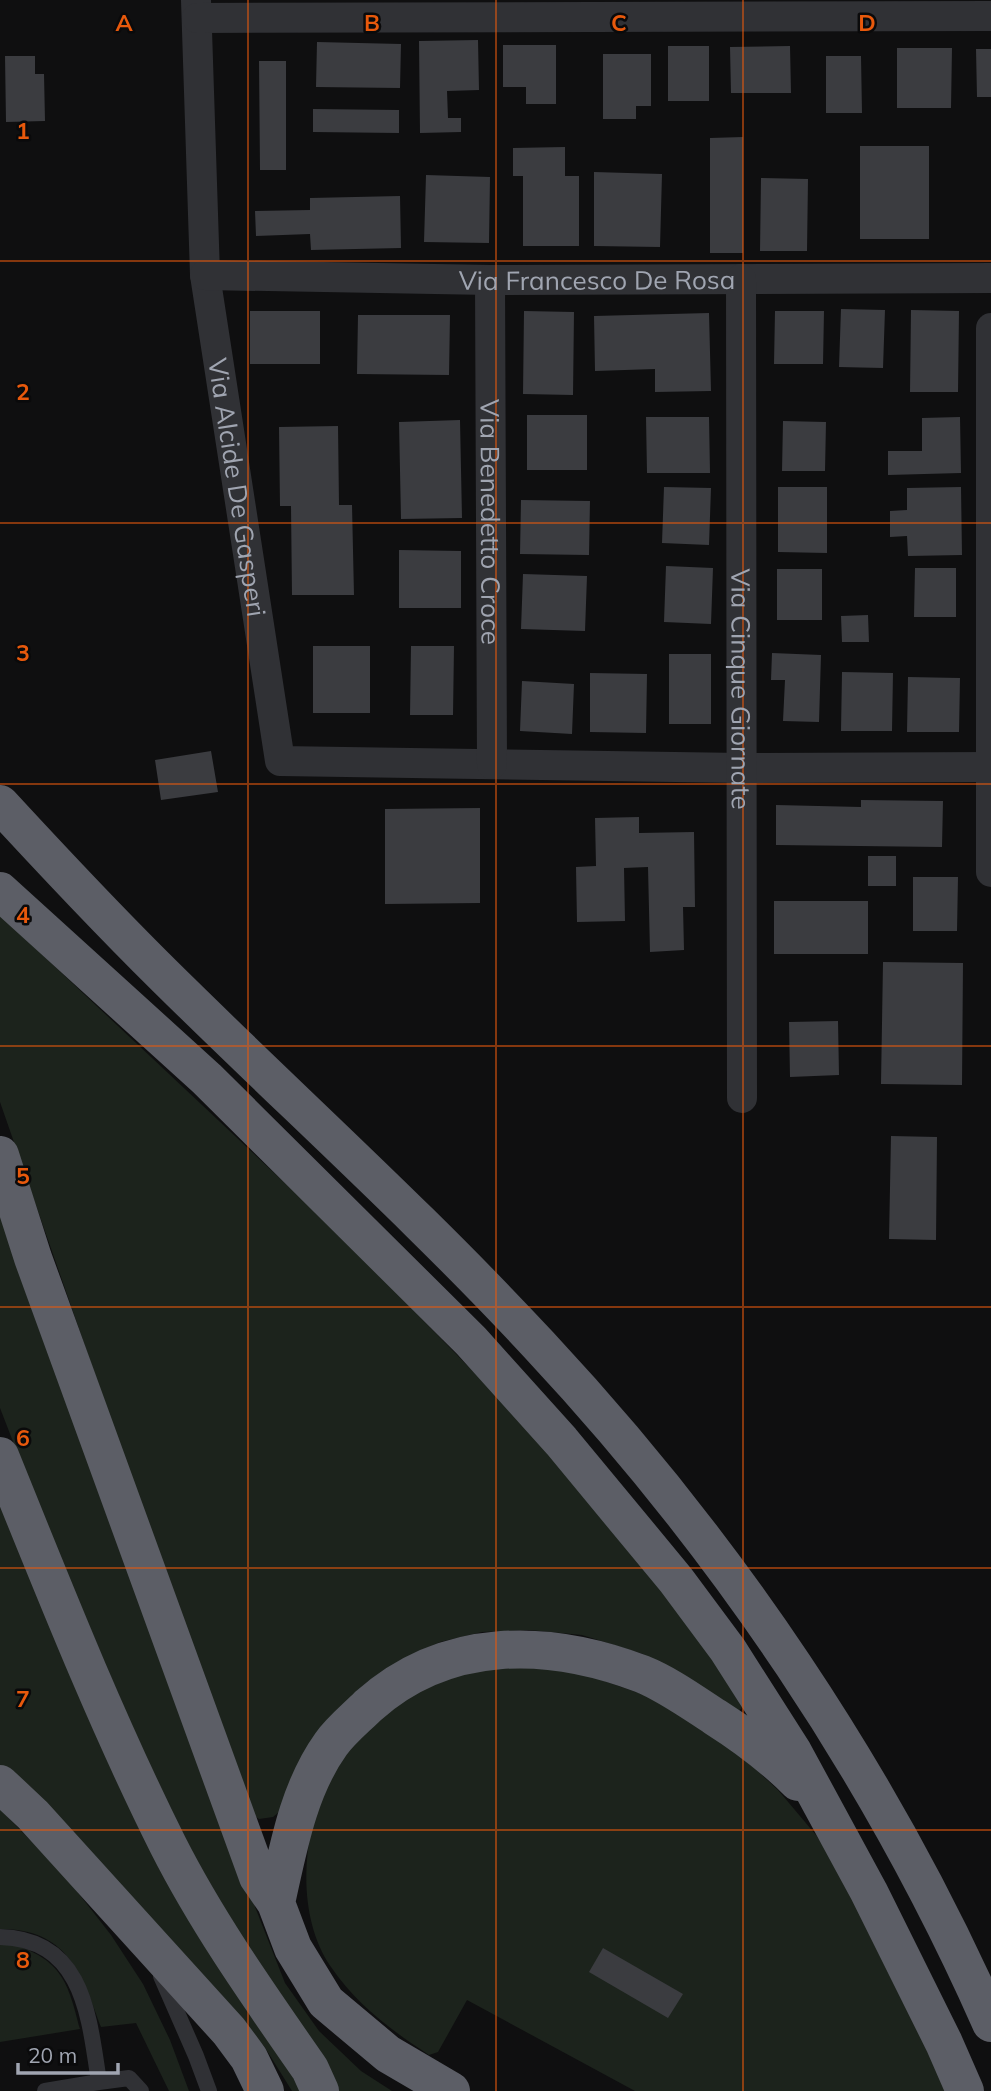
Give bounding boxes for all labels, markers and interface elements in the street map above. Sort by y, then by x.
text: A [115,8,133,37]
text: B [364,8,380,37]
text: C [611,8,627,37]
text: D [858,8,876,37]
text: 1 [16,116,30,145]
street label: Via Francesco De Rosa [458,263,735,297]
street label: Via Alcide De Gasperi [202,356,274,619]
text: 2 [16,377,30,406]
street label: Via Benedetto Croce [474,399,508,645]
street label: Via Cinque Giornate [725,568,758,810]
text: 3 [16,638,30,667]
text: 4 [16,900,30,929]
text: 5 [16,1161,30,1190]
text: 6 [16,1423,30,1452]
text: 7 [16,1684,30,1713]
text: 8 [16,1945,30,1974]
scale bar [18,2032,117,2076]
text: 20 m [28,2042,77,2068]

